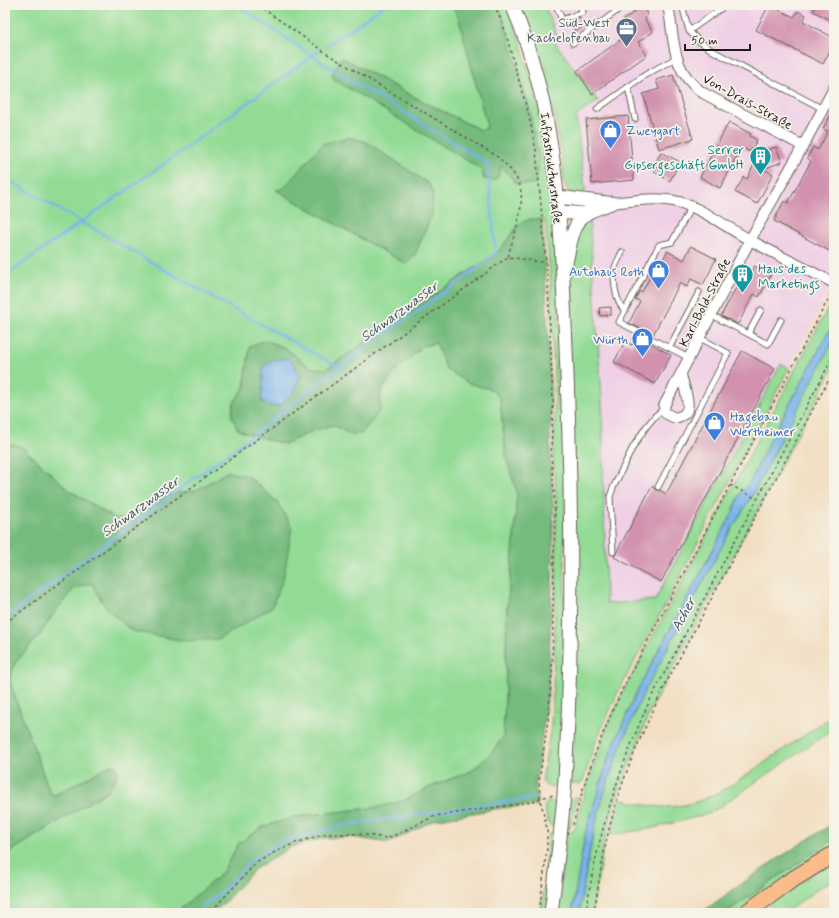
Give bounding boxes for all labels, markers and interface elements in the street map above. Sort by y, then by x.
place label: Süd-West Kachelofenbau [527,15,610,47]
office icon: Süd-West Kachelofenbau [613,16,639,49]
scale bar [685,26,750,52]
text: 50 m [691,33,718,49]
street label: Von-Drais-Straße [699,71,795,134]
street label: Infrastrukturstraße [535,112,566,225]
shop icon: Zweygart [597,117,623,150]
place label: Zweygart [626,123,680,140]
place label: Serrer Gipsergeschäft GmbH [624,142,745,176]
building icon: Serrer Gipsergeschäft GmbH [747,143,773,176]
street label: Karl-Bold-Straße [676,255,735,350]
shop icon: Autohaus Roth [646,258,672,291]
place label: Haus des Marketings [758,261,820,295]
building icon: Haus des Marketings [729,262,755,295]
place label: Autohaus Roth [569,264,644,281]
water label: Schwarzwasser [357,276,444,346]
shop icon: Würth [630,326,656,359]
place label: Würth [593,332,628,349]
place label: Hagebau Wertheimer [730,409,796,441]
shop icon: Hagebau Wertheimer [701,410,727,443]
water label: Schwarzwasser [98,471,185,541]
water label: Acher [668,593,701,634]

